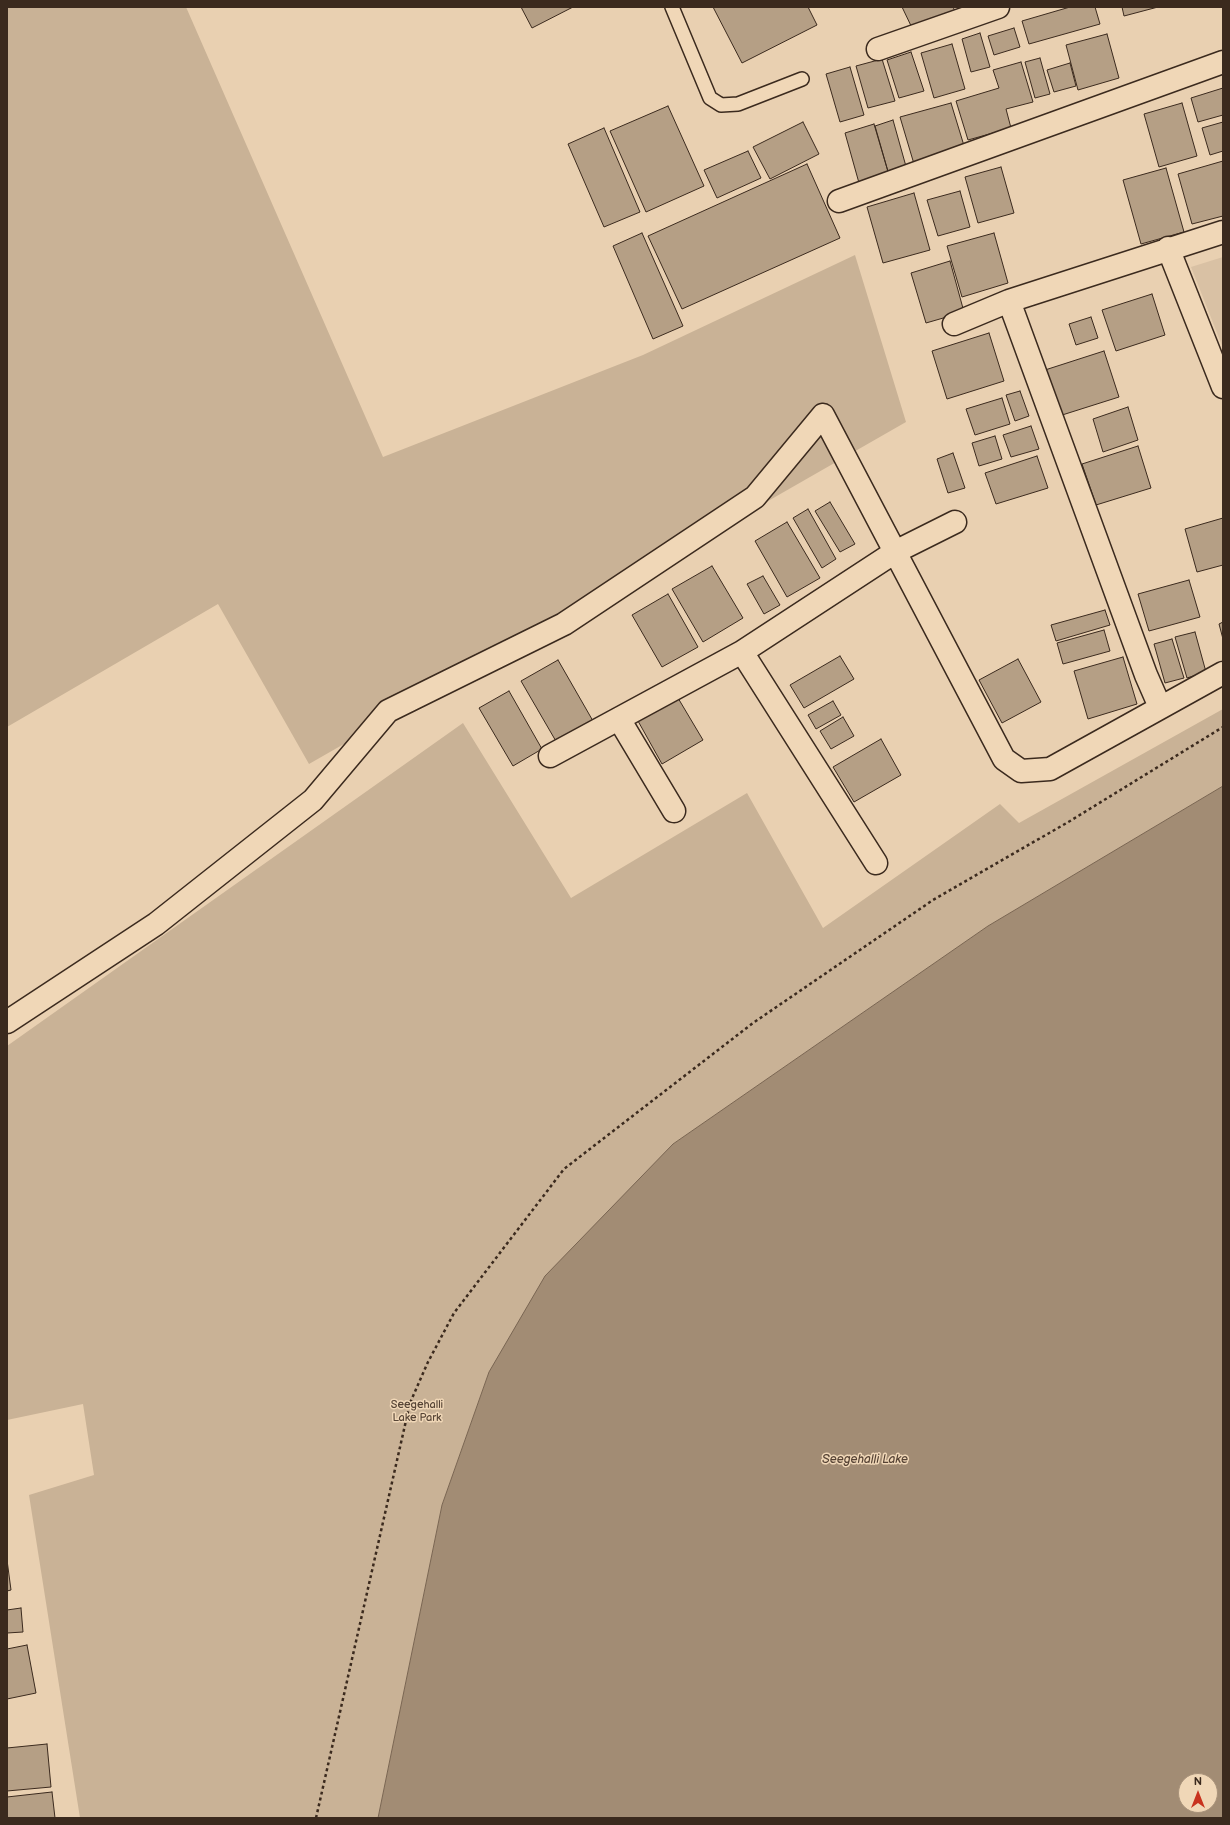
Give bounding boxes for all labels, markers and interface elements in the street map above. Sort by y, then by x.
park label: Seegehalli Lake Park [391,1398,443,1424]
water label: Seegehalli Lake [822,1453,908,1467]
north arrow [1178,1773,1218,1813]
text: N [1194,1775,1202,1788]

